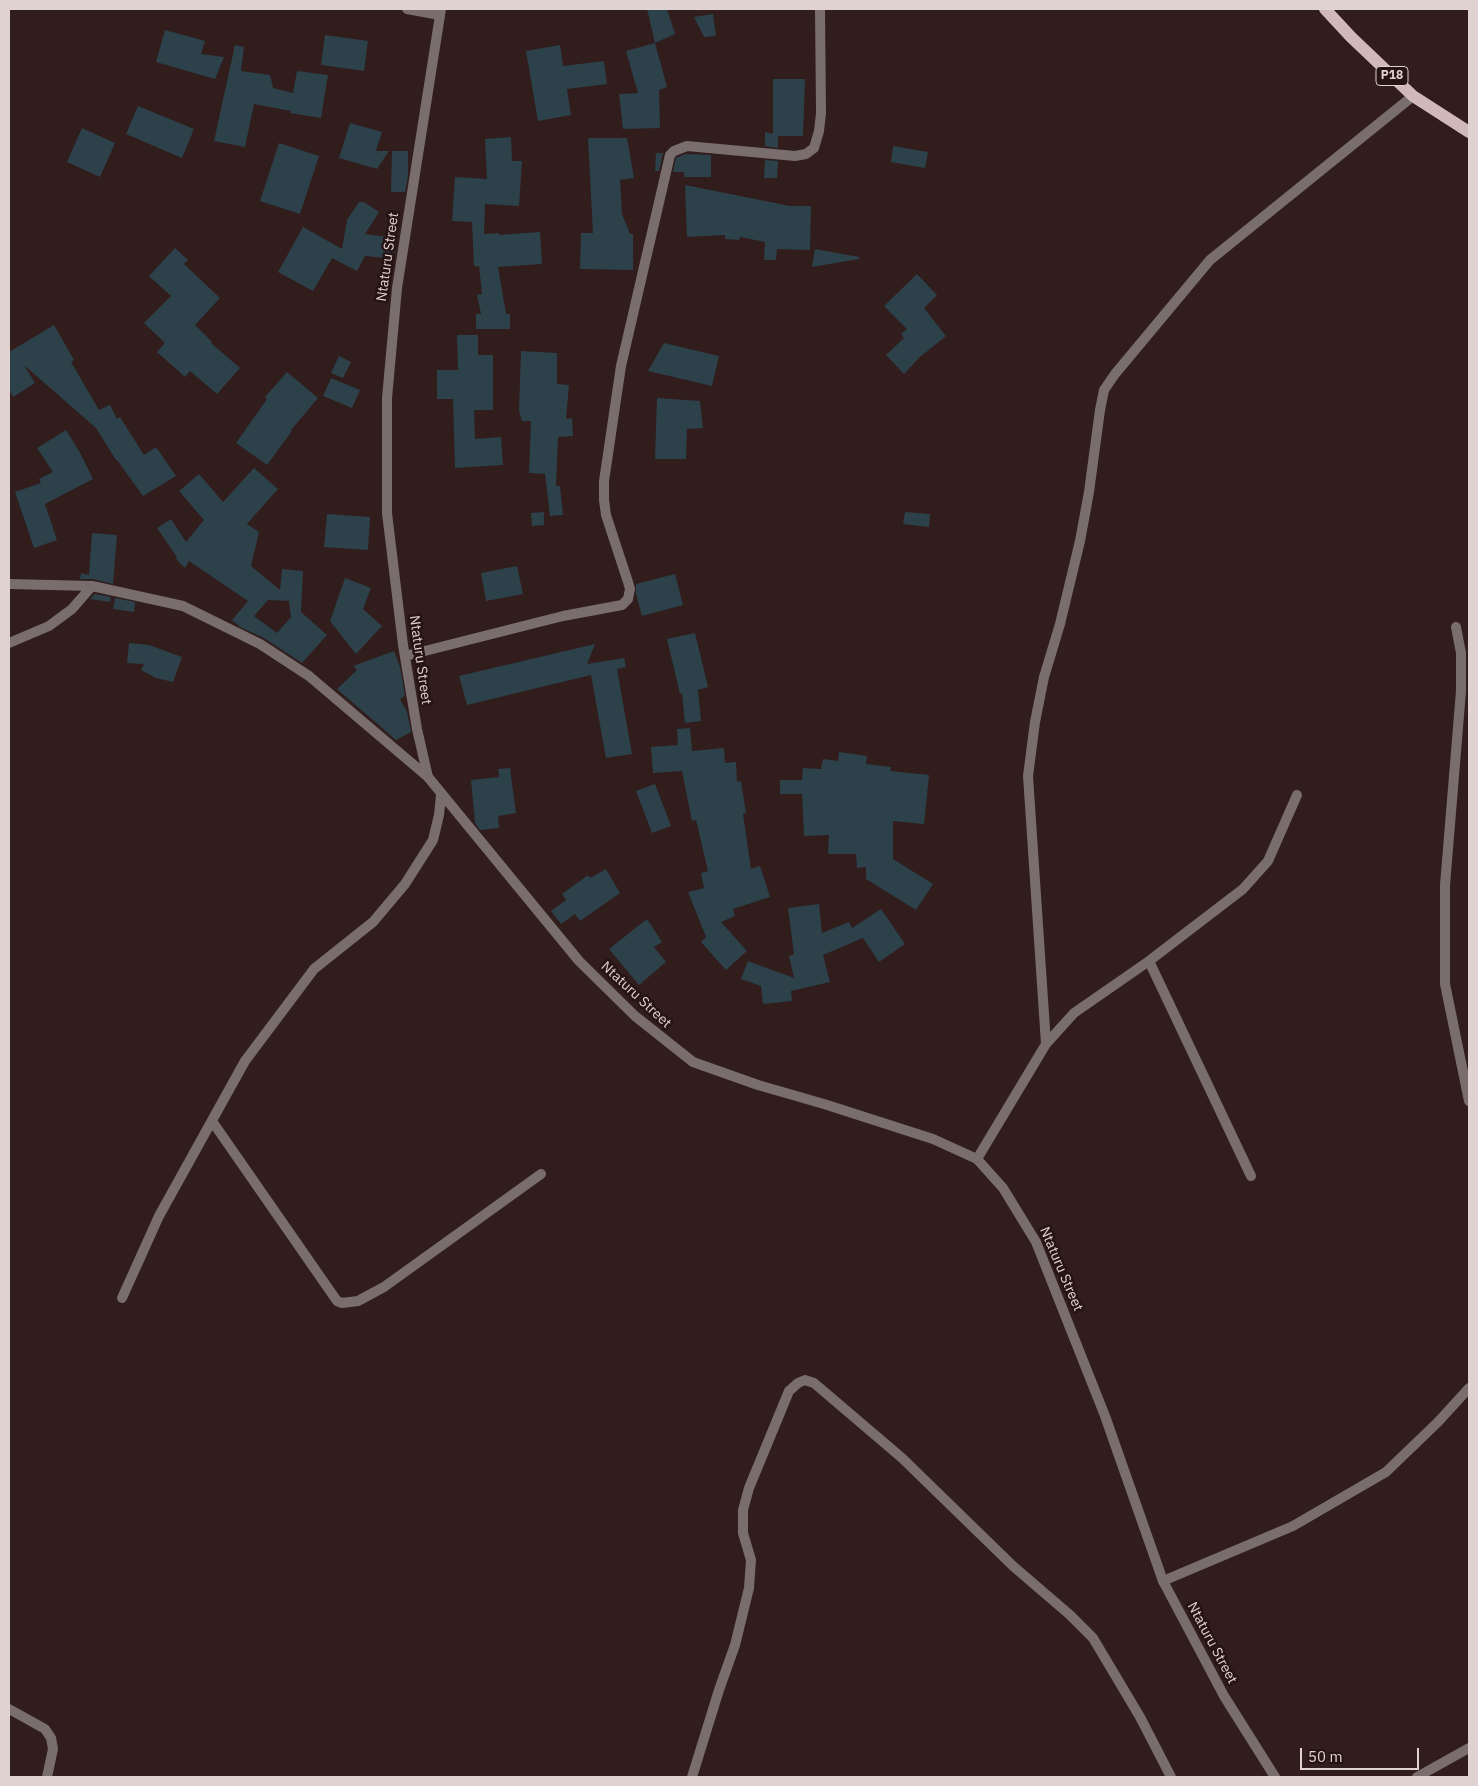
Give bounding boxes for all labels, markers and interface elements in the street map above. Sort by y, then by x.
road number: P18 [1376,66,1408,85]
street label: Ntaturu Street [373,211,403,303]
street label: Ntaturu Street [405,614,435,706]
street label: Ntaturu Street [597,958,675,1032]
street label: Ntaturu Street [1036,1224,1086,1314]
street label: Ntaturu Street [1183,1599,1241,1687]
scale bar [1303,1738,1422,1770]
text: 50 m [1308,1747,1343,1766]

